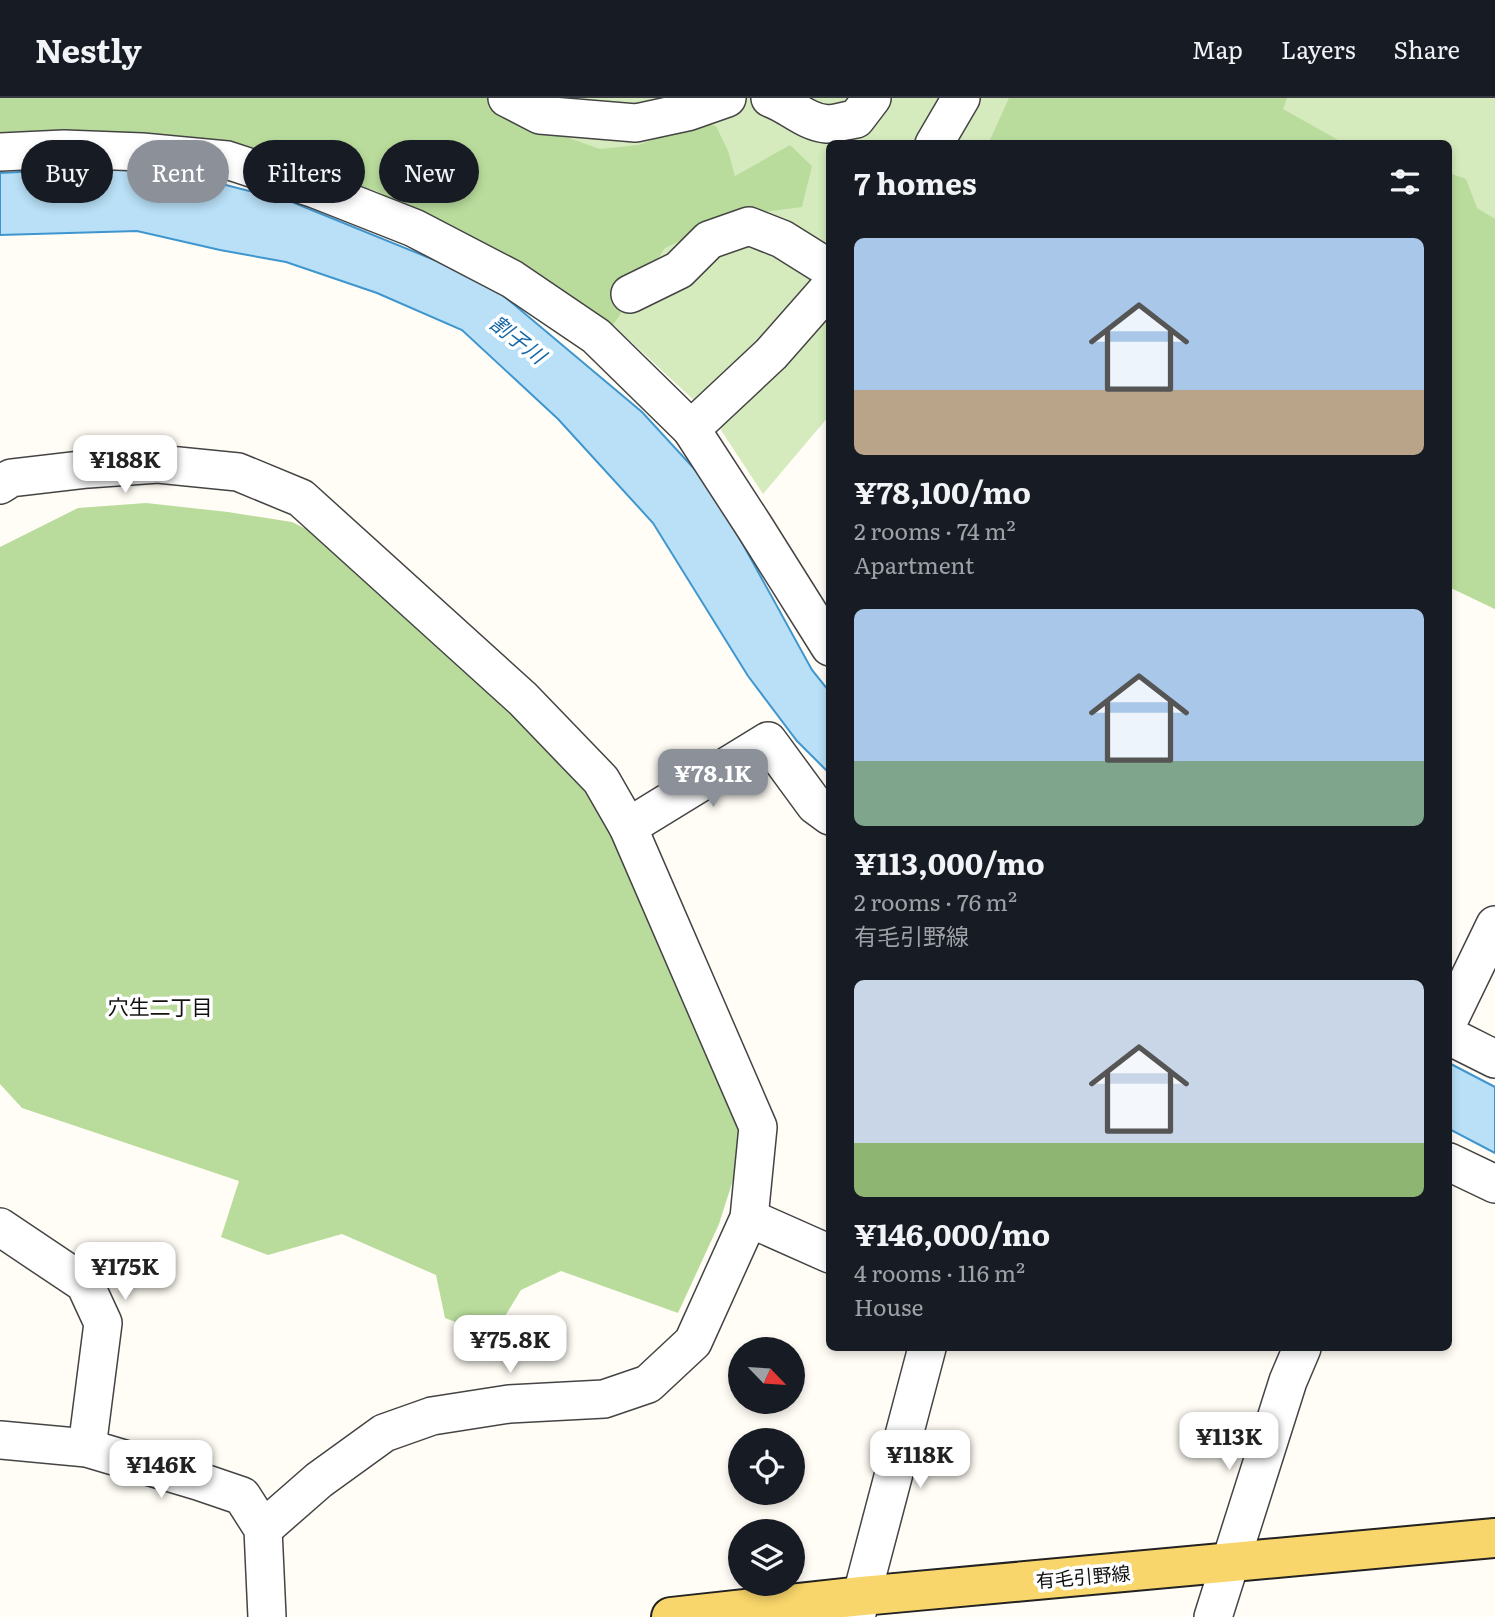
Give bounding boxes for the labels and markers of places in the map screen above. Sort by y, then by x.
pin: ¥188K [76,436,174,495]
pin: ¥78.1K [656,750,770,809]
pin: ¥175K [76,1242,174,1302]
pin: ¥75.8K [453,1316,567,1375]
pin: ¥113K [1180,1412,1278,1472]
pin: ¥118K [871,1430,969,1490]
pin: ¥146K [112,1440,210,1500]

